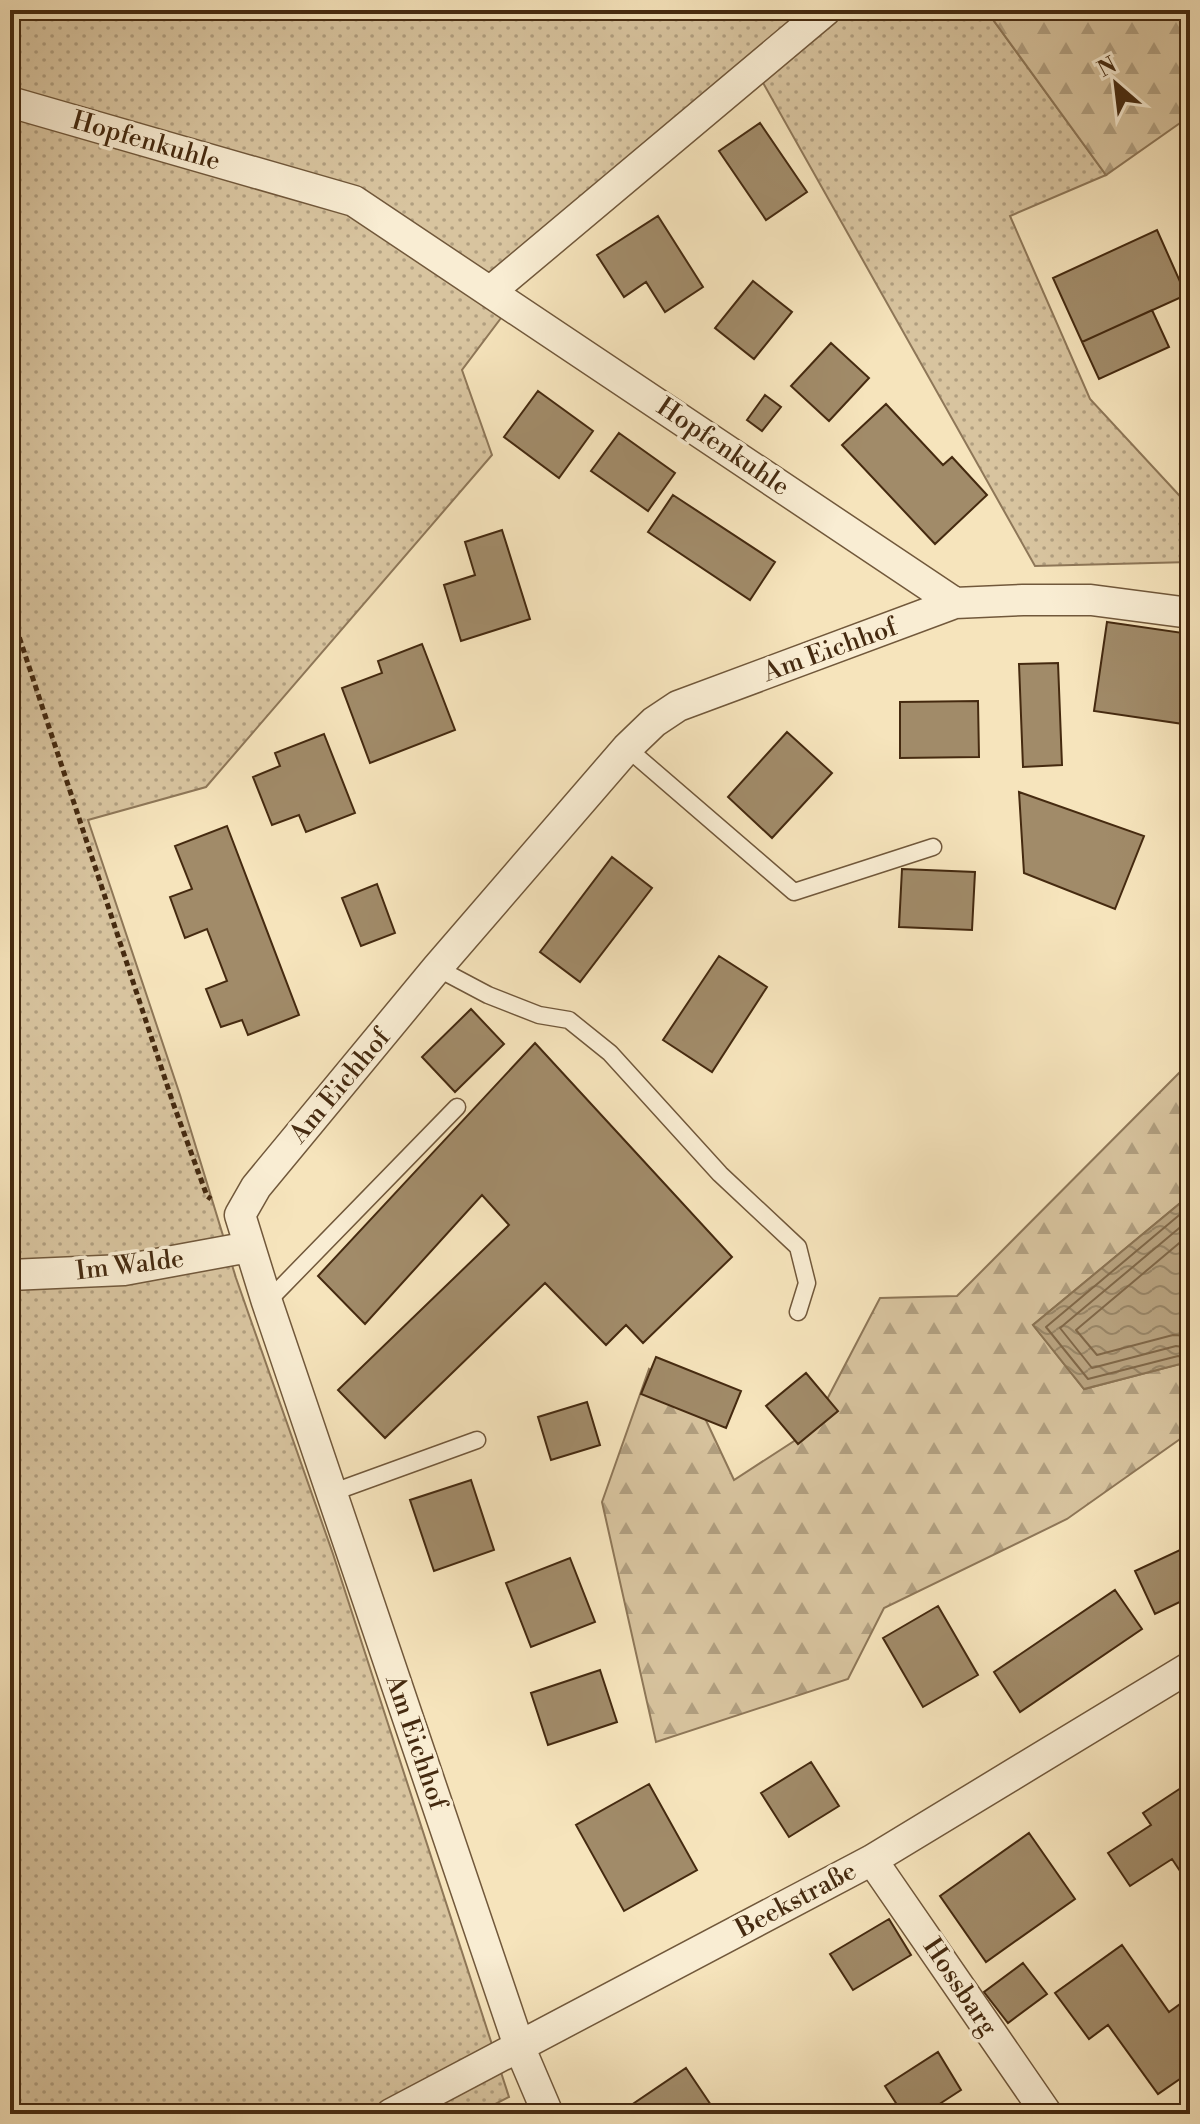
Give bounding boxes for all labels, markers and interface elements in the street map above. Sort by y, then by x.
north arrow [1076,44,1156,124]
text: N [1093,51,1122,84]
street label: Hopfenkuhle [68,105,224,177]
street label: Hopfenkuhle [651,391,795,503]
street label: Am Eichhof [758,610,903,689]
street label: Am Eichhof [282,1021,398,1151]
street label: Im Walde [74,1242,186,1288]
street label: Am Eichhof [378,1670,454,1815]
street label: Beekstraße [729,1855,862,1946]
street label: Hossbarg [916,1932,1005,2042]

